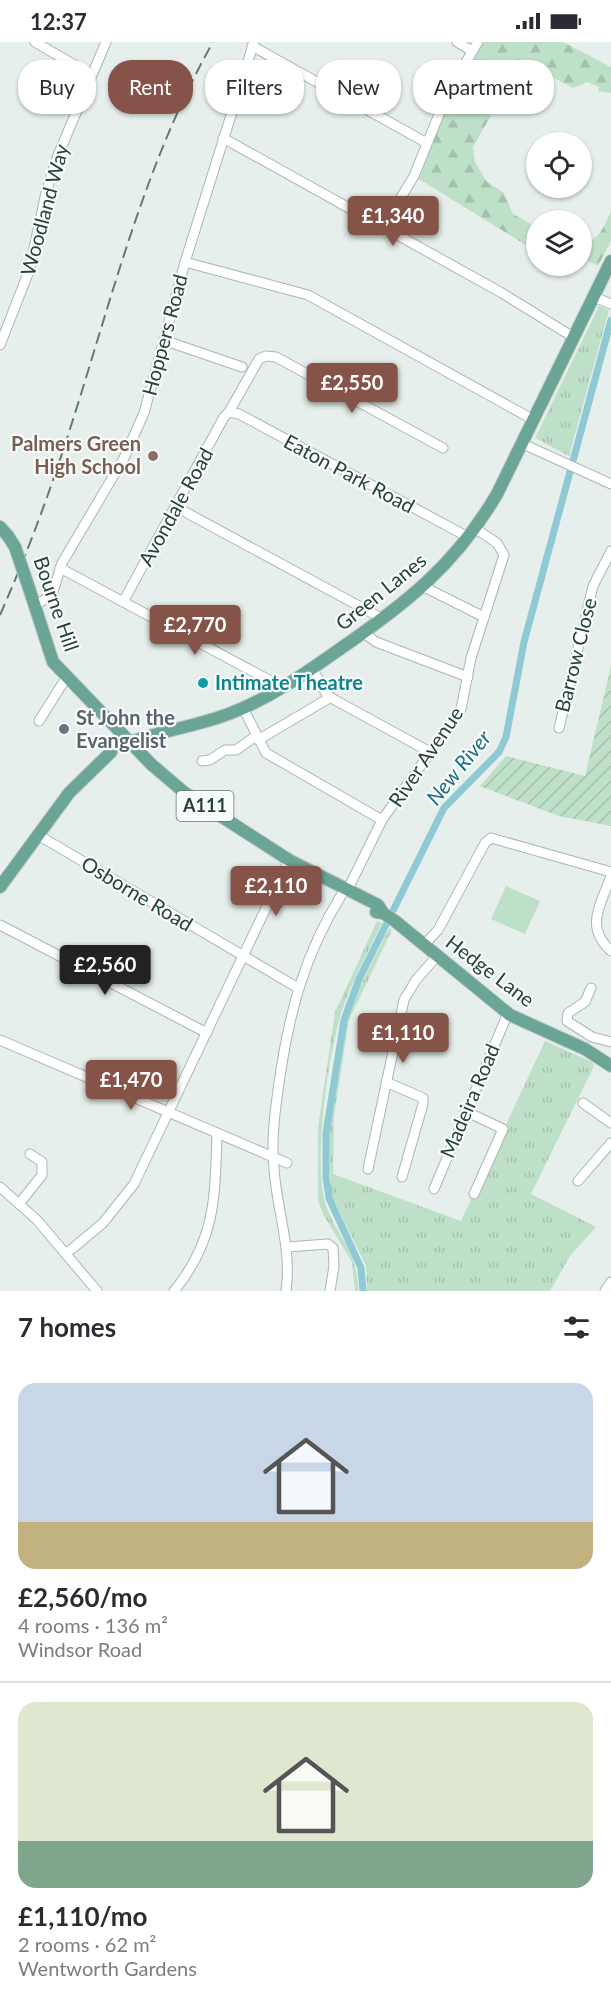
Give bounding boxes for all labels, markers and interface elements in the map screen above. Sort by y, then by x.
text: 12:37 [30,8,87,35]
chip: Buy [18,60,96,114]
chip: Rent [108,60,193,114]
chip: Filters [205,60,304,114]
chip: New [316,60,401,114]
chip: Apartment [413,60,554,114]
map controls [526,132,592,276]
button: locate [526,132,592,198]
street label: Woodland Way [15,141,73,278]
pin: £1,340 [344,196,442,247]
text: £1,340 [362,203,424,227]
button: layers [526,210,592,276]
street label: Hoppers Road [136,271,192,398]
pin: £2,550 [303,363,401,414]
text: £2,550 [321,370,383,394]
street label: Eaton Park Road [280,429,419,518]
place label: Palmers Green High School [11,431,141,478]
street label: Avondale Road [133,443,217,570]
marker: Palmers Green High School [146,449,160,463]
street label: Green Lanes [330,548,430,635]
street label: Bourne Hill [30,553,84,654]
street label: Barrow Close [549,595,601,714]
pin: £2,770 [146,605,244,656]
text: £2,770 [164,612,226,636]
place label: Intimate Theatre [215,670,363,694]
marker: Intimate Theatre [196,676,210,690]
street label: River Avenue [383,702,467,811]
place label: St John the Evangelist [76,705,175,752]
marker: St John the Evangelist [57,722,71,736]
water label: New River [420,724,496,809]
road number: A111 [176,791,234,821]
street label: Osborne Road [78,851,197,936]
pin: £2,110 [227,866,325,917]
text: £2,110 [245,873,307,897]
street label: Hedge Lane [442,929,540,1011]
pin: £2,560 [56,945,154,996]
text: £2,560 [74,952,136,976]
pin: £1,110 [354,1013,452,1064]
text: £1,110 [372,1020,434,1044]
street label: Madeira Road [434,1040,504,1161]
pin: £1,470 [82,1060,180,1111]
text: £1,470 [100,1067,162,1091]
text: 7 homes [18,1311,116,1343]
icon: filters [560,1311,593,1344]
icon: home [252,1422,360,1530]
text: £2,560/mo [18,1581,148,1613]
text: 4 rooms · 136 m² [18,1613,168,1637]
text: Windsor Road [18,1637,142,1661]
icon: home [252,1741,360,1849]
text: £1,110/mo [18,1900,148,1932]
text: 2 rooms · 62 m² [18,1932,156,1956]
text: Wentworth Gardens [18,1956,197,1980]

